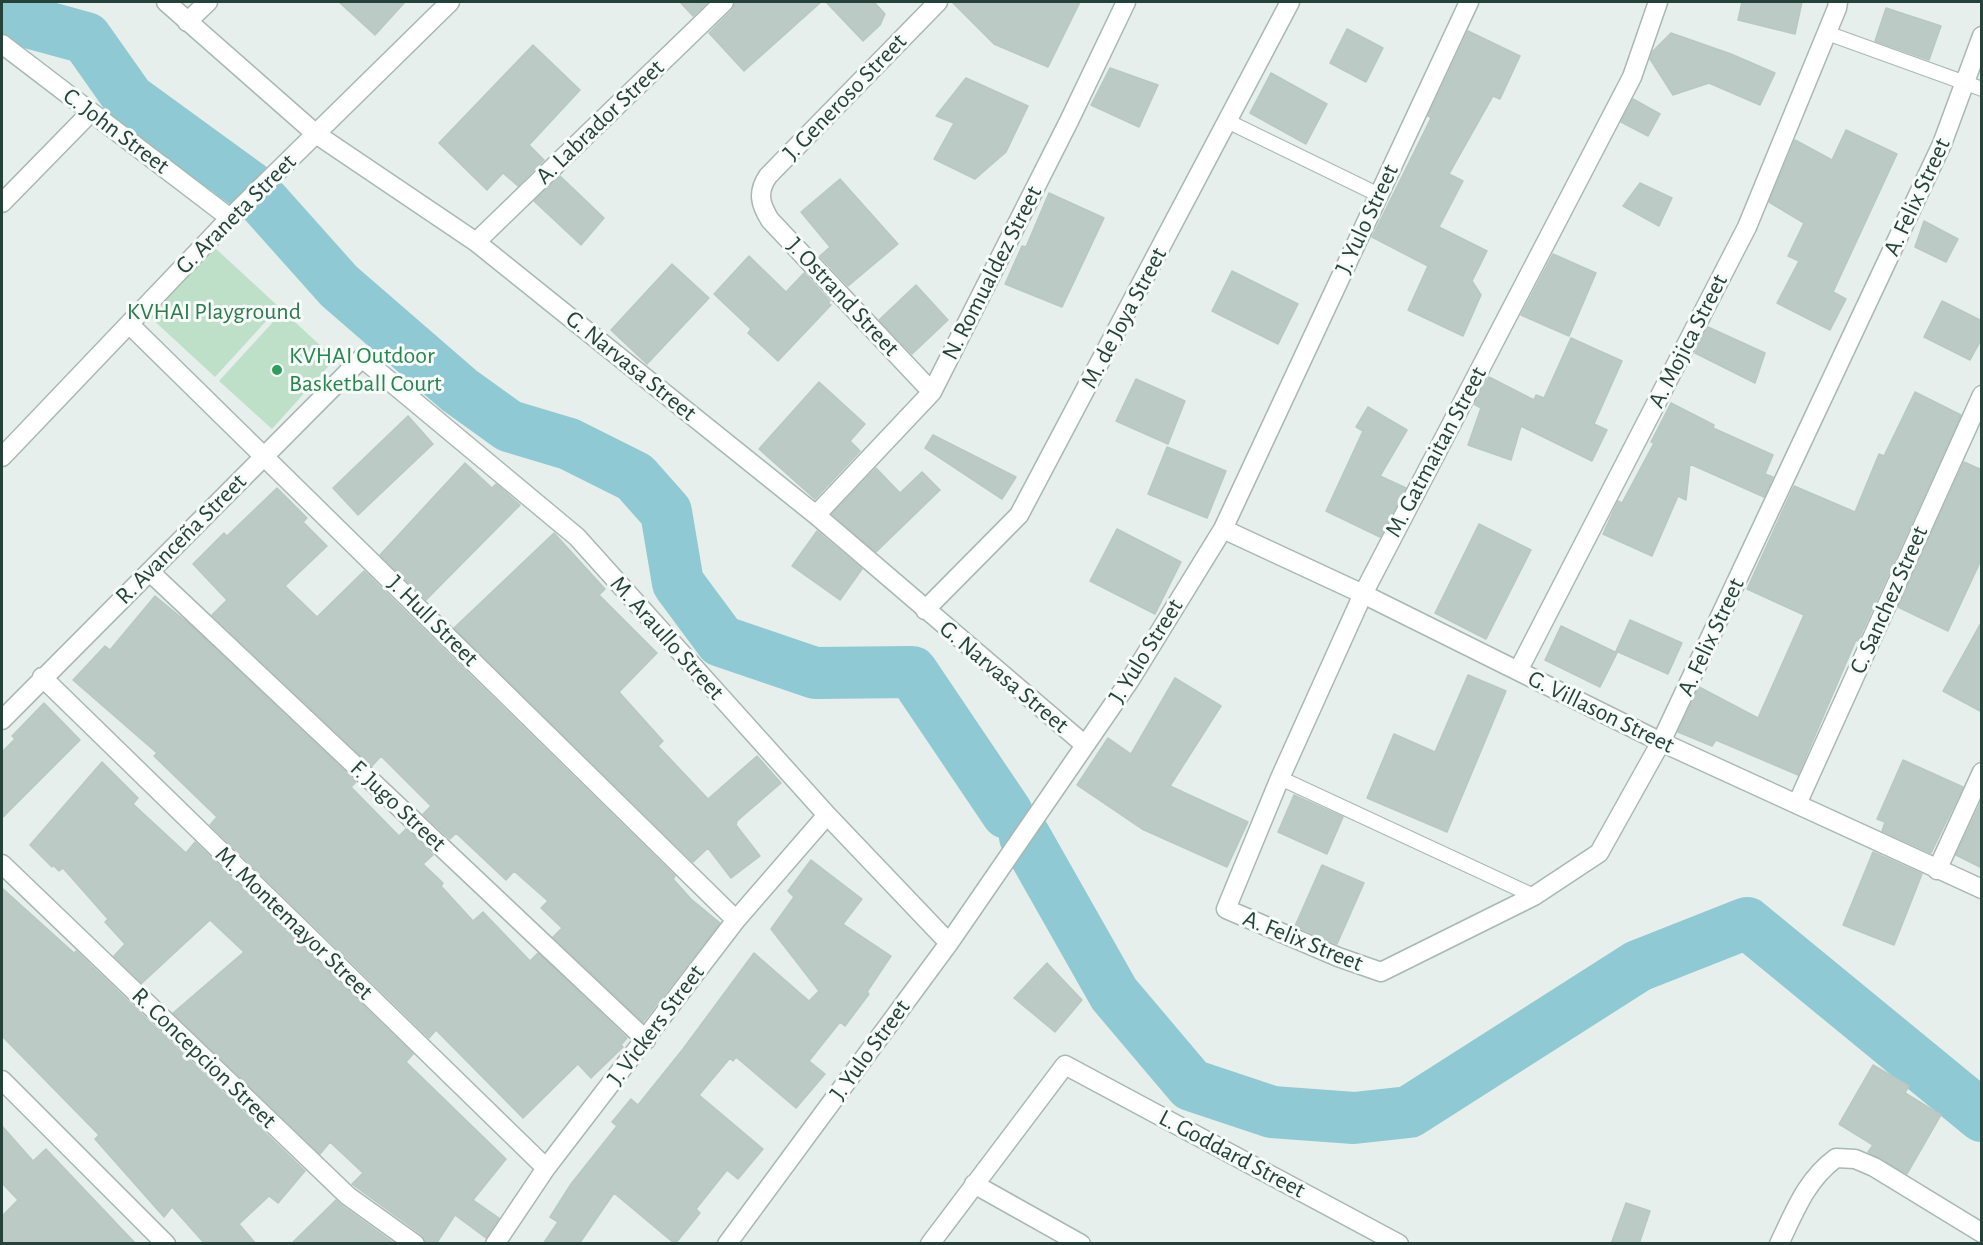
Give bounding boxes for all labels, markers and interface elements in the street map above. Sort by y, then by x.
street label: J. Generoso Street [777,28,913,166]
street label: A. Labrador Street [530,54,670,190]
street label: C. John Street [57,82,175,180]
street label: A. Felix Street [1877,134,1957,260]
street label: G. Araneta Street [170,148,302,280]
street label: J. Yulo Street [1329,160,1405,278]
street label: N. Romualdez Street [936,181,1048,365]
street label: J. Ostrand Street [781,232,905,362]
street label: M. de Joya Street [1075,243,1173,393]
street label: A. Mojica Street [1642,269,1734,413]
park label: KVHAI Playground [127,298,301,326]
street label: G. Narvasa Street [560,304,702,428]
place label: KVHAI Outdoor Basketball Court [289,342,442,398]
street label: M. Gatmaitan Street [1379,362,1493,542]
marker: KVHAI Outdoor Basketball Court [270,363,284,377]
street label: R. Avanceña Street [110,468,252,610]
street label: C. Sanchez Street [1843,521,1935,679]
street label: J. Hull Street [381,569,485,673]
street label: M. Araullo Street [604,570,730,706]
street label: A. Felix Street [1671,574,1751,700]
street label: J. Yulo Street [1103,593,1189,709]
street label: G. Narvasa Street [933,615,1075,739]
street label: G. Villason Street [1523,664,1679,760]
street label: F. Jugo Street [344,754,452,858]
street label: M. Montemayor Street [209,840,379,1006]
street label: A. Felix Street [1239,904,1367,978]
street label: J. Vickers Street [601,959,711,1091]
street label: R. Concepcion Street [125,981,283,1135]
street label: J. Yulo Street [824,994,916,1106]
street label: L. Goddard Street [1154,1103,1310,1205]

